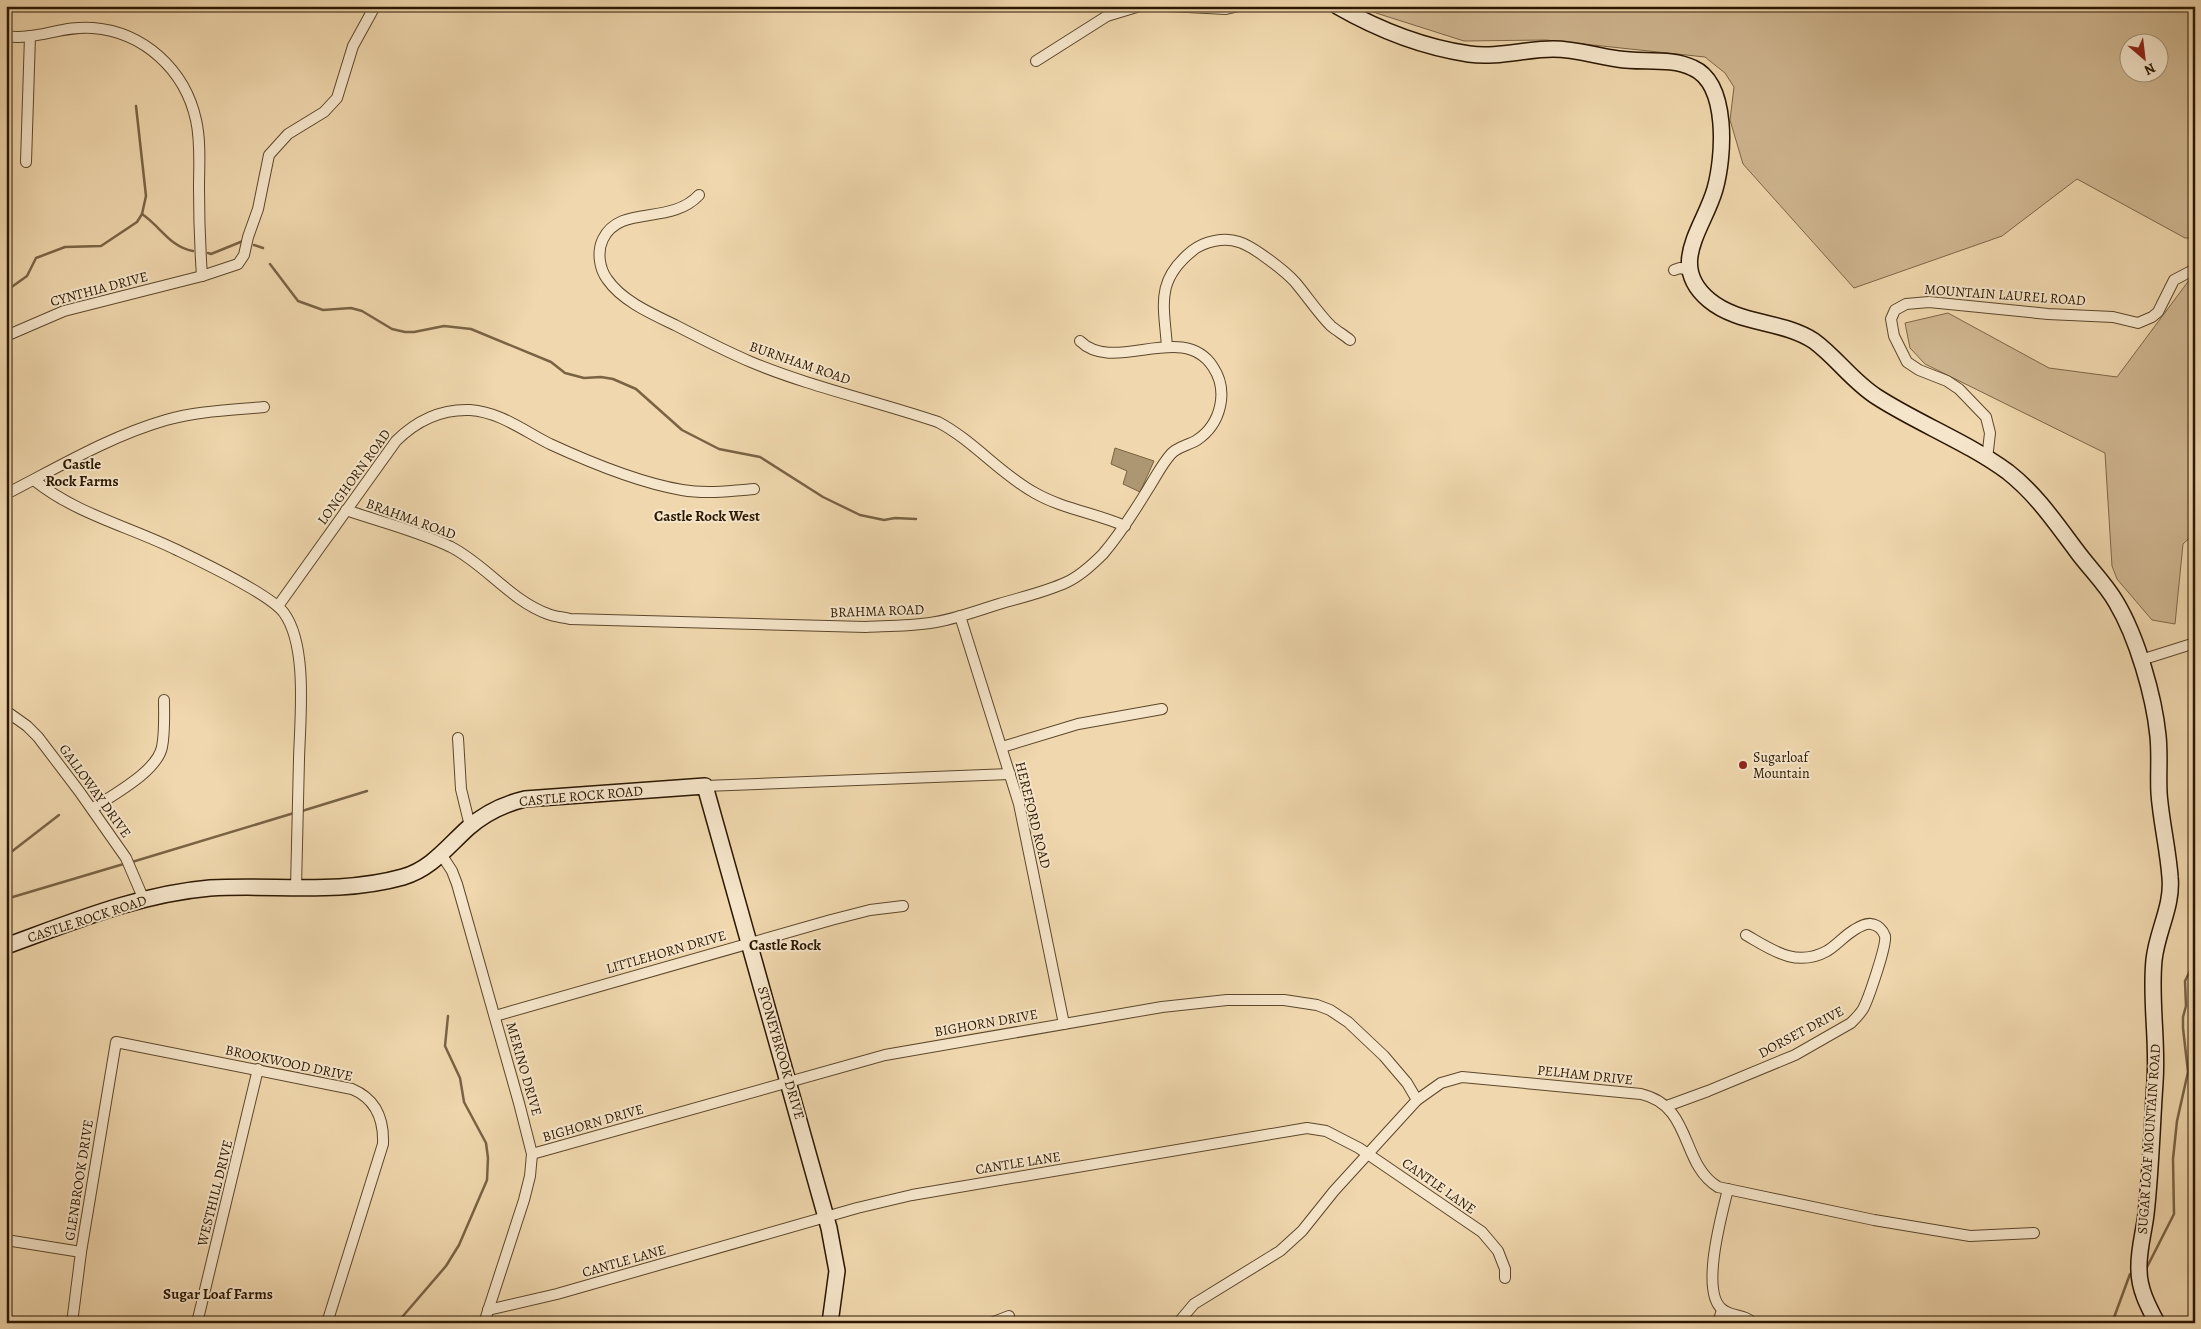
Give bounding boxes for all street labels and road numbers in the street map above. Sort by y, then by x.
street label: CYNTHIA DRIVE [48,267,150,311]
street label: MOUNTAIN LAUREL ROAD [1924,280,2087,310]
street label: BURNHAM ROAD [747,337,853,389]
street label: LONGHORN ROAD [313,425,395,529]
street label: BRAHMA ROAD [363,494,459,544]
street label: BRAHMA ROAD [829,600,925,622]
street label: GALLOWAY DRIVE [55,740,135,842]
street label: HEREFORD ROAD [1011,760,1056,871]
street label: CASTLE ROCK ROAD [518,781,644,811]
street label: CASTLE ROCK ROAD [25,891,149,947]
street label: LITTLEHORN DRIVE [604,926,728,978]
street label: STONEYBROOK DRIVE [753,984,809,1122]
street label: DORSET DRIVE [1755,1001,1847,1063]
street label: BIGHORN DRIVE [933,1005,1039,1041]
street label: MERINO DRIVE [502,1020,546,1118]
street label: BROOKWOOD DRIVE [224,1040,354,1086]
street label: SUGAR LOAF MOUNTAIN ROAD [2133,1043,2165,1235]
street label: PELHAM DRIVE [1536,1061,1634,1089]
street label: BIGHORN DRIVE [540,1099,646,1147]
street label: GLENBROOK DRIVE [60,1118,98,1242]
street label: WESTHILL DRIVE [192,1138,237,1249]
street label: CANTLE LANE [974,1147,1062,1179]
street label: CANTLE LANE [1398,1153,1480,1219]
street label: CANTLE LANE [580,1240,668,1282]

